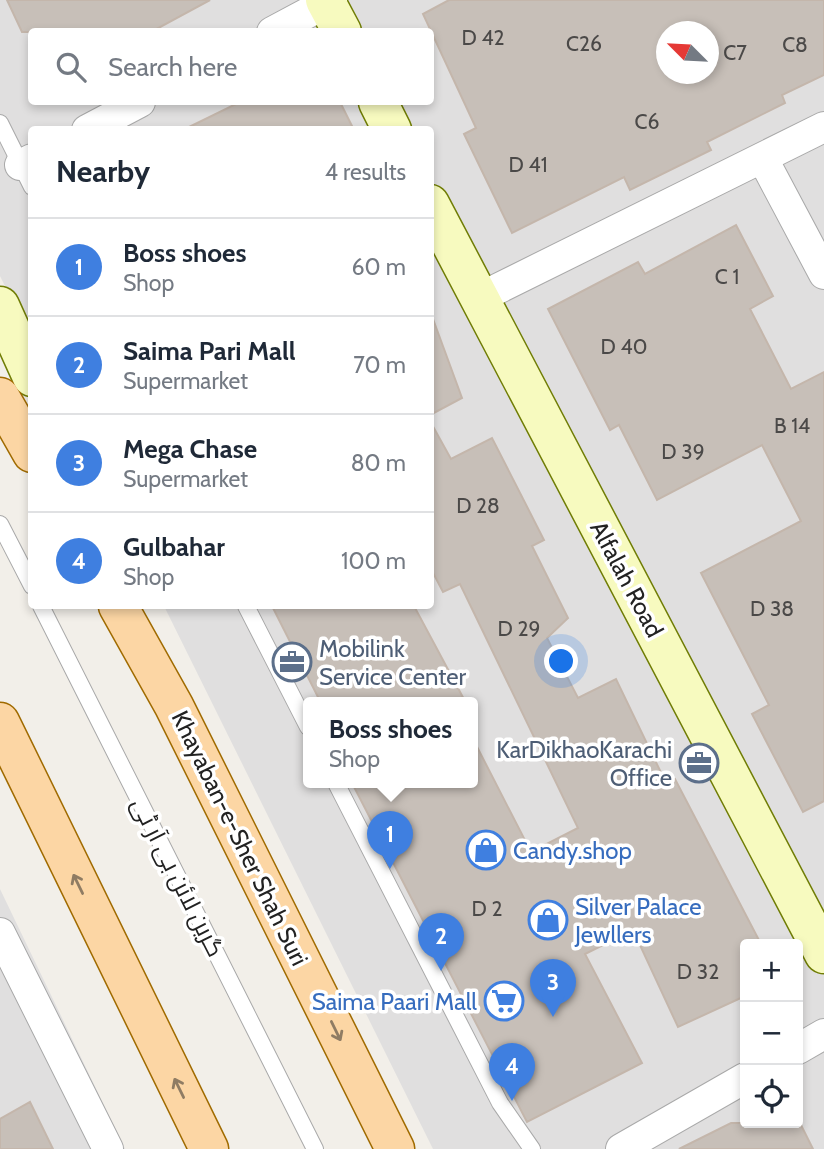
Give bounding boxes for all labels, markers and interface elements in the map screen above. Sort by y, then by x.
north arrow [656,21,719,84]
house number: D 42 [461,25,505,50]
search box [28,28,434,105]
house number: C26 [566,31,602,56]
house number: C8 [782,32,808,57]
house number: C7 [723,40,747,65]
icon: search [52,48,90,86]
text: Search here [108,51,237,83]
house number: C6 [635,109,659,134]
house number: D 41 [509,152,547,177]
text: Nearby [56,153,150,190]
text: 4 results [325,158,406,186]
text: Boss shoes [123,237,246,269]
text: 1 [75,253,83,281]
text: 60 m [352,253,406,281]
house number: C 1 [715,264,739,289]
text: Shop [123,269,174,297]
house number: D 40 [601,334,647,359]
text: Saima Pari Mall [123,335,296,367]
text: 2 [73,351,85,379]
text: 70 m [353,351,406,379]
text: Supermarket [123,367,248,395]
house number: B 14 [774,413,810,438]
text: Mega Chase [123,433,257,465]
house number: D 39 [661,439,705,464]
text: 3 [73,449,85,477]
text: 80 m [351,449,406,477]
text: Supermarket [123,465,248,493]
house number: D 28 [456,493,500,518]
street label: Alfalah Road [584,516,670,642]
text: Gulbahar [123,531,225,563]
text: 4 [72,547,86,575]
text: 100 m [341,547,406,575]
text: Shop [123,563,174,591]
house number: D 38 [750,596,794,621]
house number: D 29 [498,616,540,641]
place label: Mobilink Service Center [319,634,466,691]
office icon: Mobilink Service Center [271,641,313,683]
your location [544,644,578,678]
popup [303,697,478,788]
street label: Khayaban-e-Sher Shah Suri [166,706,314,970]
text: Boss shoes [329,713,452,745]
place label: KarDikhaoKarachi Office [496,735,672,792]
office icon: KarDikhaoKarachi Office [678,742,720,784]
text: Shop [329,745,380,773]
street label: گرین لائن بی آر ٹی [125,793,231,961]
pin: 1 [367,811,413,869]
shop icon: Candy.shop [465,829,507,871]
place label: Candy.shop [513,836,632,865]
one-way arrow [70,874,84,895]
place label: Silver Palace Jewllers [574,892,701,949]
house number: D 2 [472,896,503,921]
shop icon: Silver Palace Jewllers [527,899,569,941]
pin: 2 [418,913,464,971]
map controls [740,939,803,1128]
button: + [740,939,803,1002]
pin: 3 [530,959,576,1017]
house number: D 32 [677,959,719,984]
supermarket icon: Saima Paari Mall [483,980,525,1022]
place label: Saima Paari Mall [312,987,477,1016]
button: − [740,1002,803,1065]
one-way arrow [329,1020,343,1041]
pin: 4 [489,1043,535,1101]
button: locate [740,1065,803,1128]
one-way arrow [171,1078,185,1099]

